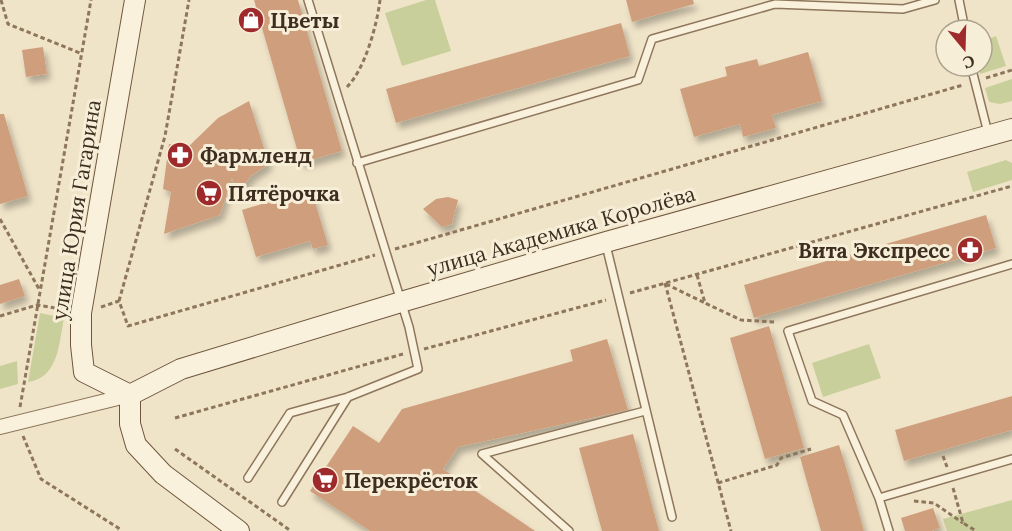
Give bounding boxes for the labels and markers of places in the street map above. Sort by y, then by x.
shop icon: Цветы [236,5,266,35]
place label: Цветы [270,7,340,34]
pharmacy icon: Фармленд [165,140,195,170]
place label: Фармленд [200,142,312,169]
supermarket icon: Пятёрочка [194,178,224,208]
place label: Пятёрочка [228,180,340,207]
pharmacy icon: Вита Экспресс [955,235,985,265]
place label: Вита Экспресс [798,237,950,264]
supermarket icon: Перекрёсток [310,465,340,495]
place label: Перекрёсток [344,467,478,494]

